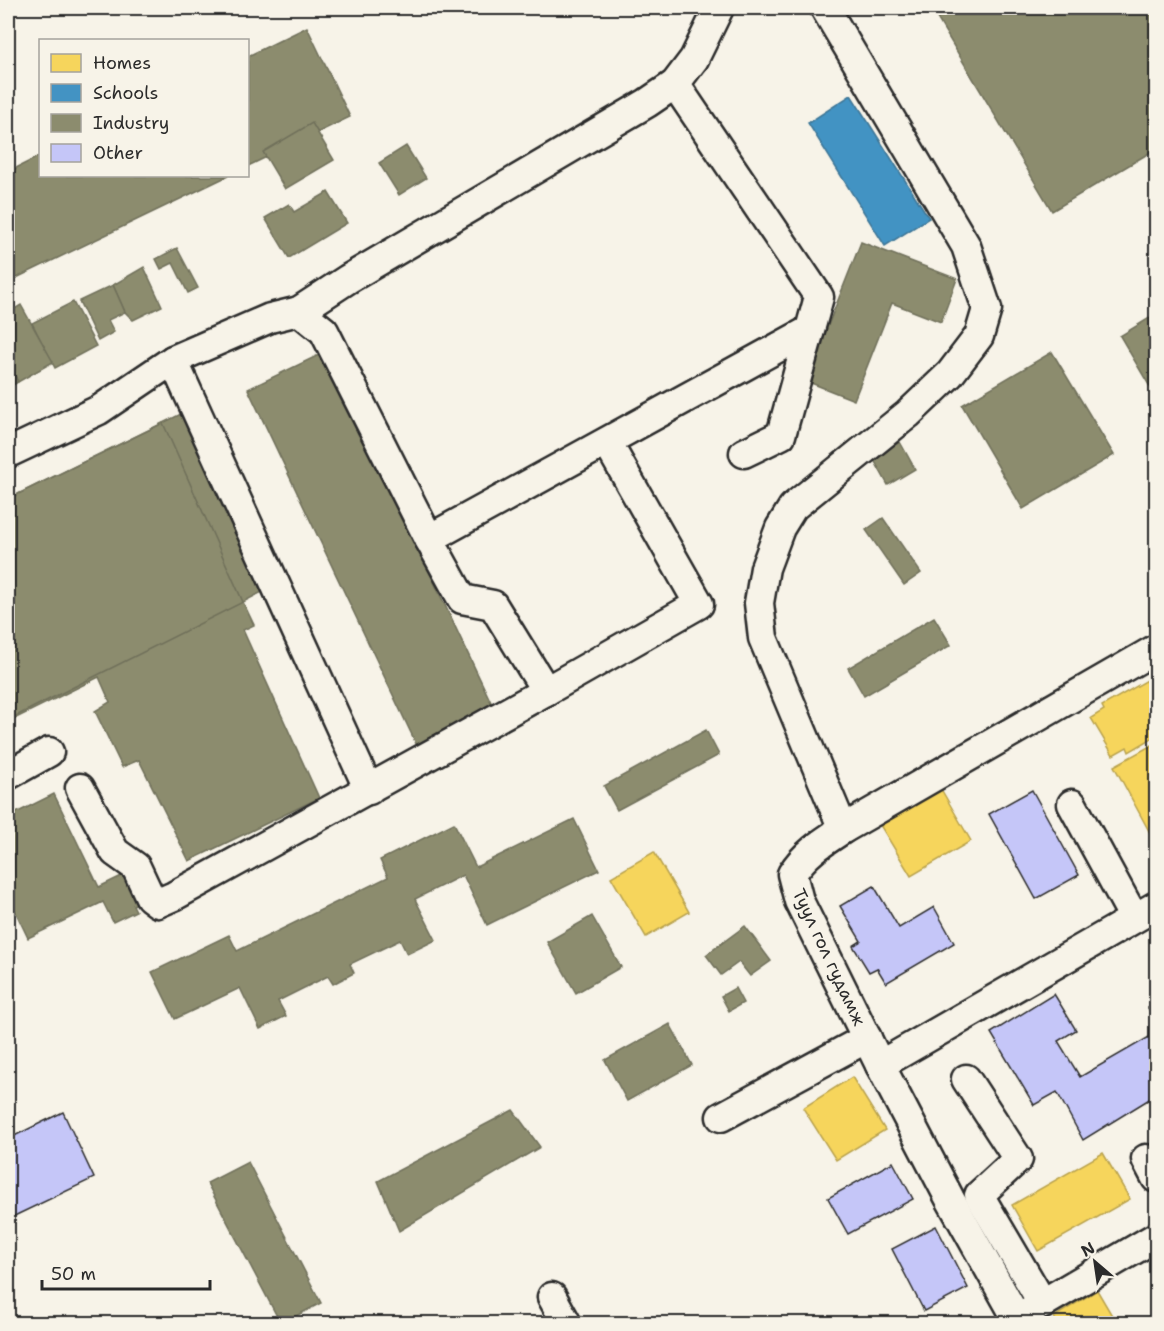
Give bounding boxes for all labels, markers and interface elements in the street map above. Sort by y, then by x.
legend [39,39,249,177]
text: Homes [93,51,151,75]
text: Schools [93,81,159,105]
text: Industry [93,111,169,135]
text: Other [93,141,143,165]
street label: Туул гол гудамж [787,885,871,1030]
north arrow [1065,1232,1125,1292]
text: N [1077,1237,1099,1262]
scale bar [42,1253,210,1291]
text: 50 m [51,1262,96,1286]

